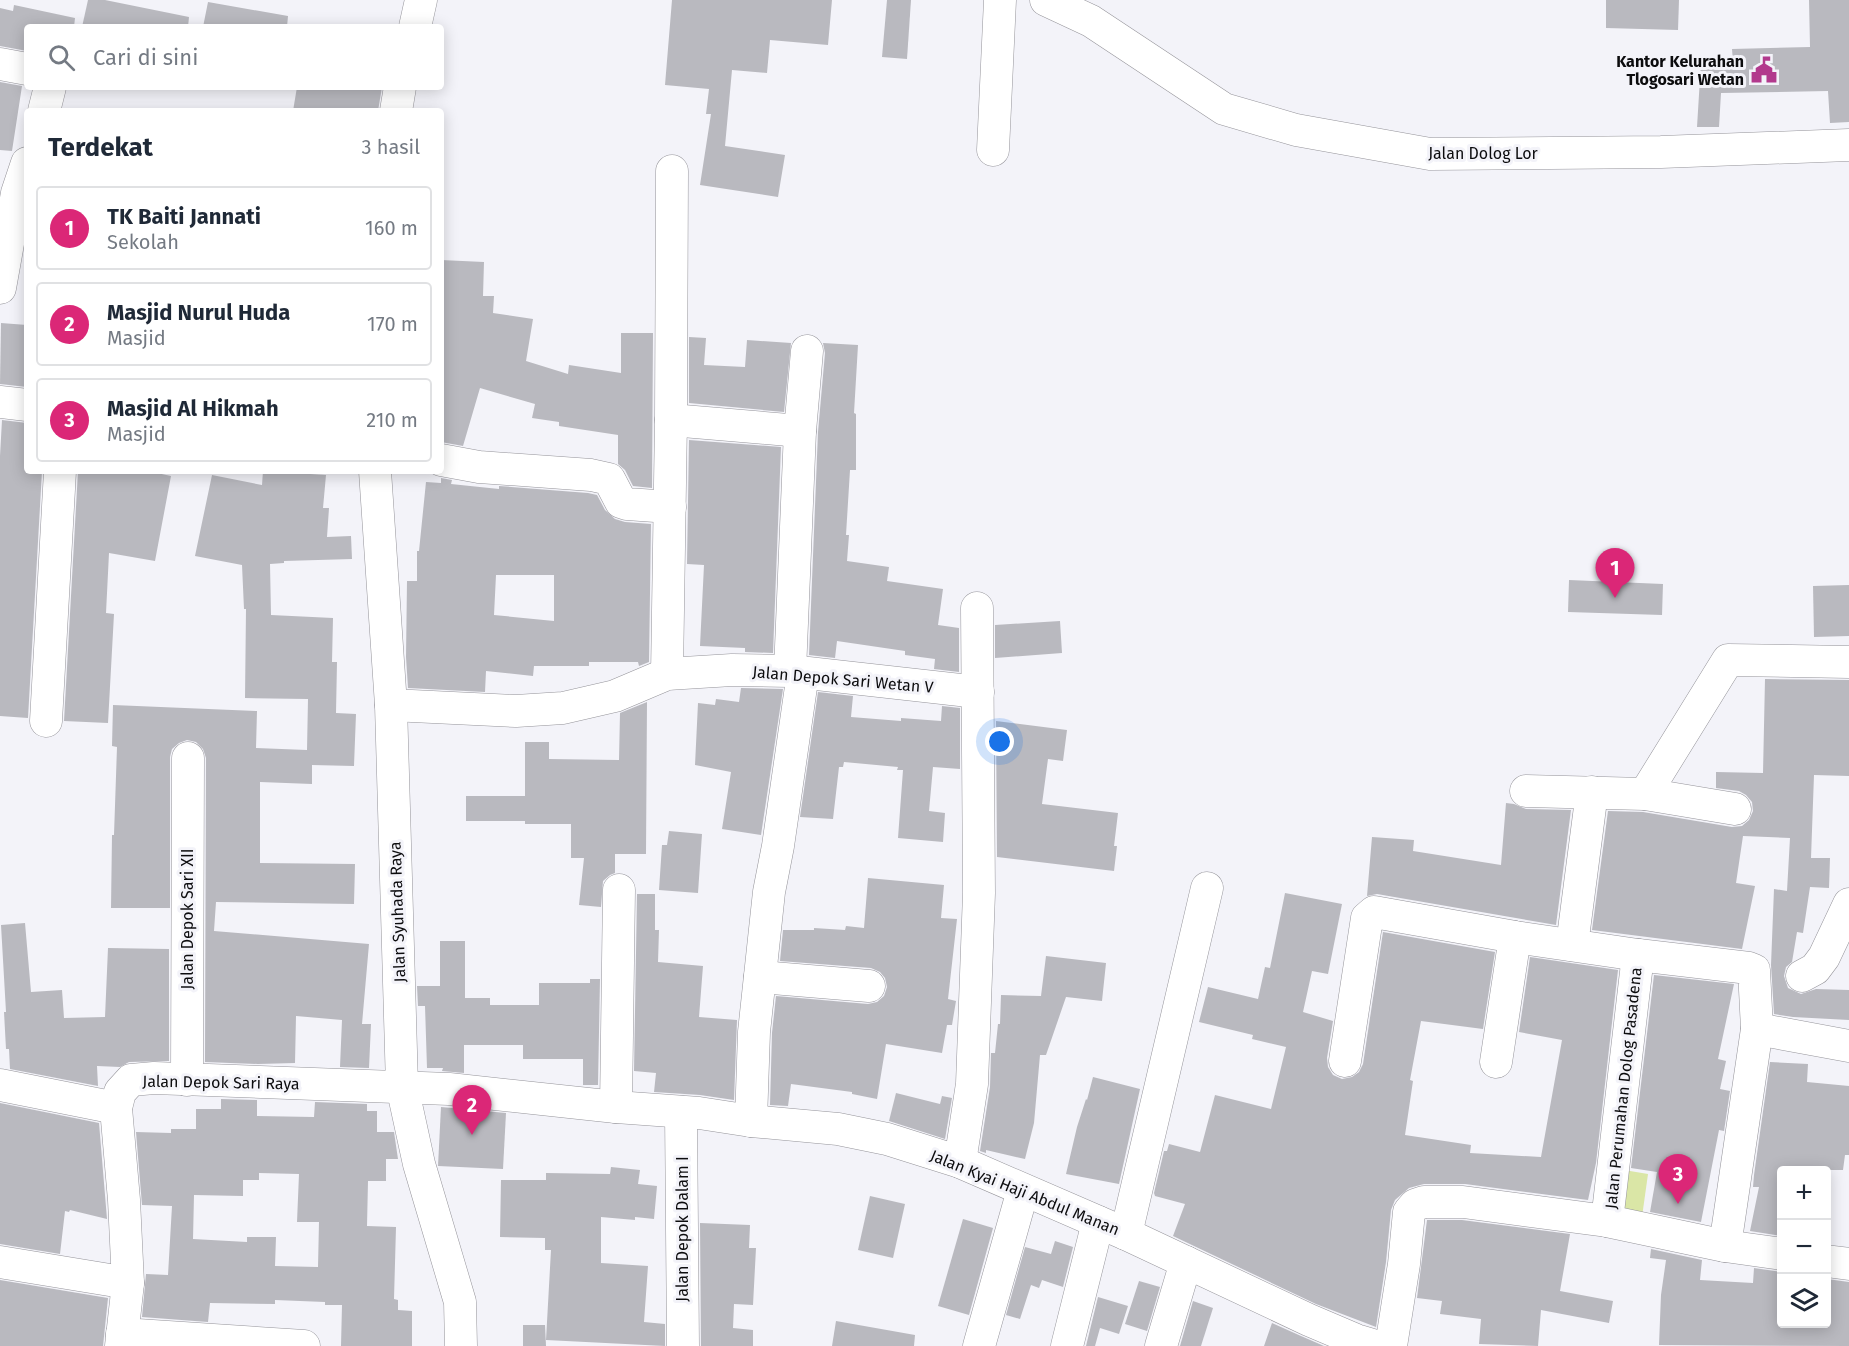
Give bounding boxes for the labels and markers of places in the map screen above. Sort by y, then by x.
place label: Kantor Kelurahan Tlogosari Wetan [1616,52,1744,89]
public building icon: Kantor Kelurahan Tlogosari Wetan [1749,55,1779,85]
pin: 1 [1596,548,1634,598]
pin: 2 [452,1086,492,1135]
pin: 3 [1658,1154,1698,1204]

